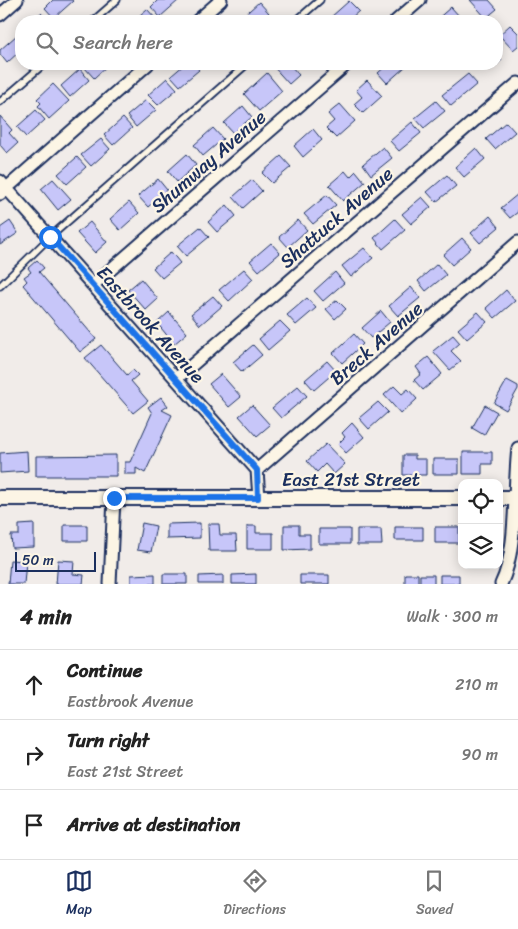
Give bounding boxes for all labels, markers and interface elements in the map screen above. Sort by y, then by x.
search box [15,15,503,70]
text: Search here [73,26,173,59]
icon: search [33,29,61,57]
street label: Shumway Avenue [143,101,274,221]
street label: Shattuck Avenue [272,158,401,277]
route start [39,226,62,249]
street label: Eastbrook Avenue [88,258,213,391]
street label: Breck Avenue [322,293,431,394]
street label: East 21st Street [282,463,420,496]
map controls [458,479,503,569]
button: locate [458,479,503,524]
route end [103,487,126,510]
button: layers [458,524,503,569]
text: 50 m [22,548,54,573]
scale bar [15,549,96,572]
text: 4 min [20,598,72,636]
text: Walk · 300 m [407,602,498,631]
text: Continue [67,654,143,687]
text: 210 m [455,670,498,699]
icon: ahead [20,671,48,699]
text: Eastbrook Avenue [67,687,193,716]
text: Turn right [67,724,149,757]
text: 90 m [462,740,498,769]
icon: right [20,741,48,769]
text: East 21st Street [67,757,183,786]
text: Arrive at destination [67,808,240,841]
icon: arrive [20,811,48,839]
tab: Map [65,867,93,922]
tab: Directions [223,867,286,922]
tab: Saved [416,867,453,922]

